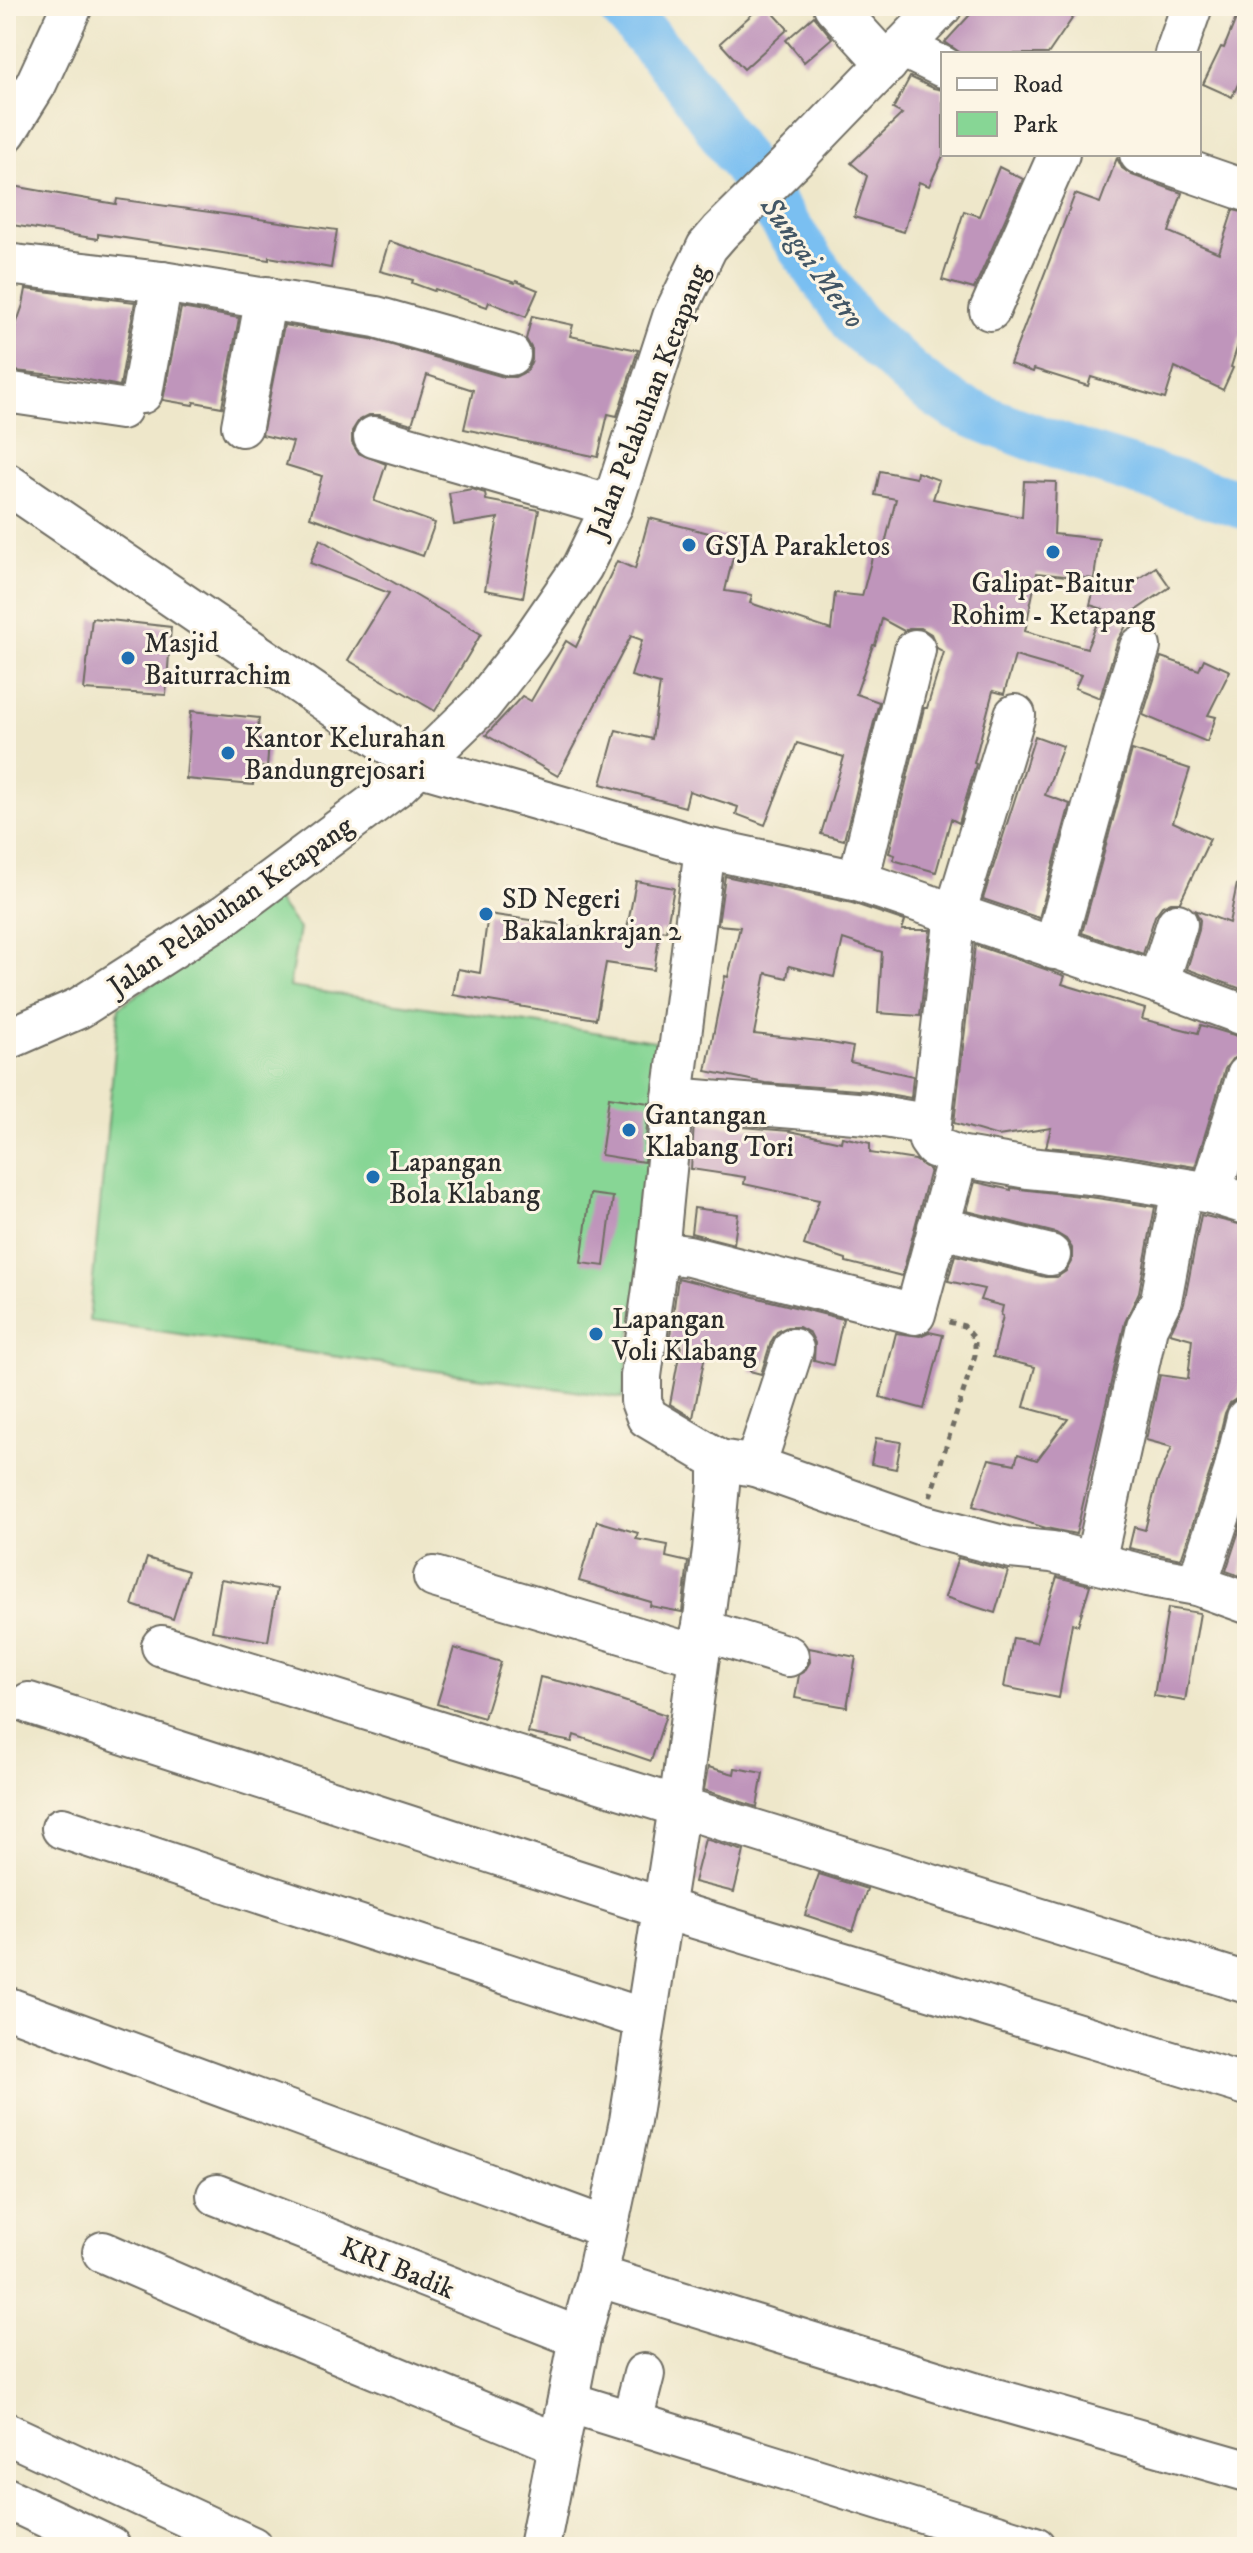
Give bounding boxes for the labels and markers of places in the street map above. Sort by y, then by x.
place label: GSJA Parakletos [705,529,890,564]
marker: GSJA Parakletos [680,536,698,554]
marker: Galipat-Baitur Rohim - Ketapang [1044,543,1062,561]
place label: Galipat-Baitur Rohim - Ketapang [951,566,1156,633]
place label: Masjid Baiturrachim [144,626,291,693]
marker: Masjid Baiturrachim [119,649,137,667]
place label: Kantor Kelurahan Bandungrejosari [244,721,446,788]
marker: Kantor Kelurahan Bandungrejosari [219,744,237,762]
place label: SD Negeri Bakalankrajan 2 [502,882,682,949]
marker: SD Negeri Bakalankrajan 2 [477,905,495,923]
place label: Gantangan Klabang Tori [645,1098,794,1165]
marker: Gantangan Klabang Tori [620,1121,638,1139]
place label: Lapangan Bola Klabang [389,1145,540,1212]
marker: Lapangan Bola Klabang [364,1168,382,1186]
place label: Lapangan Voli Klabang [611,1302,757,1369]
marker: Lapangan Voli Klabang [587,1325,605,1343]

